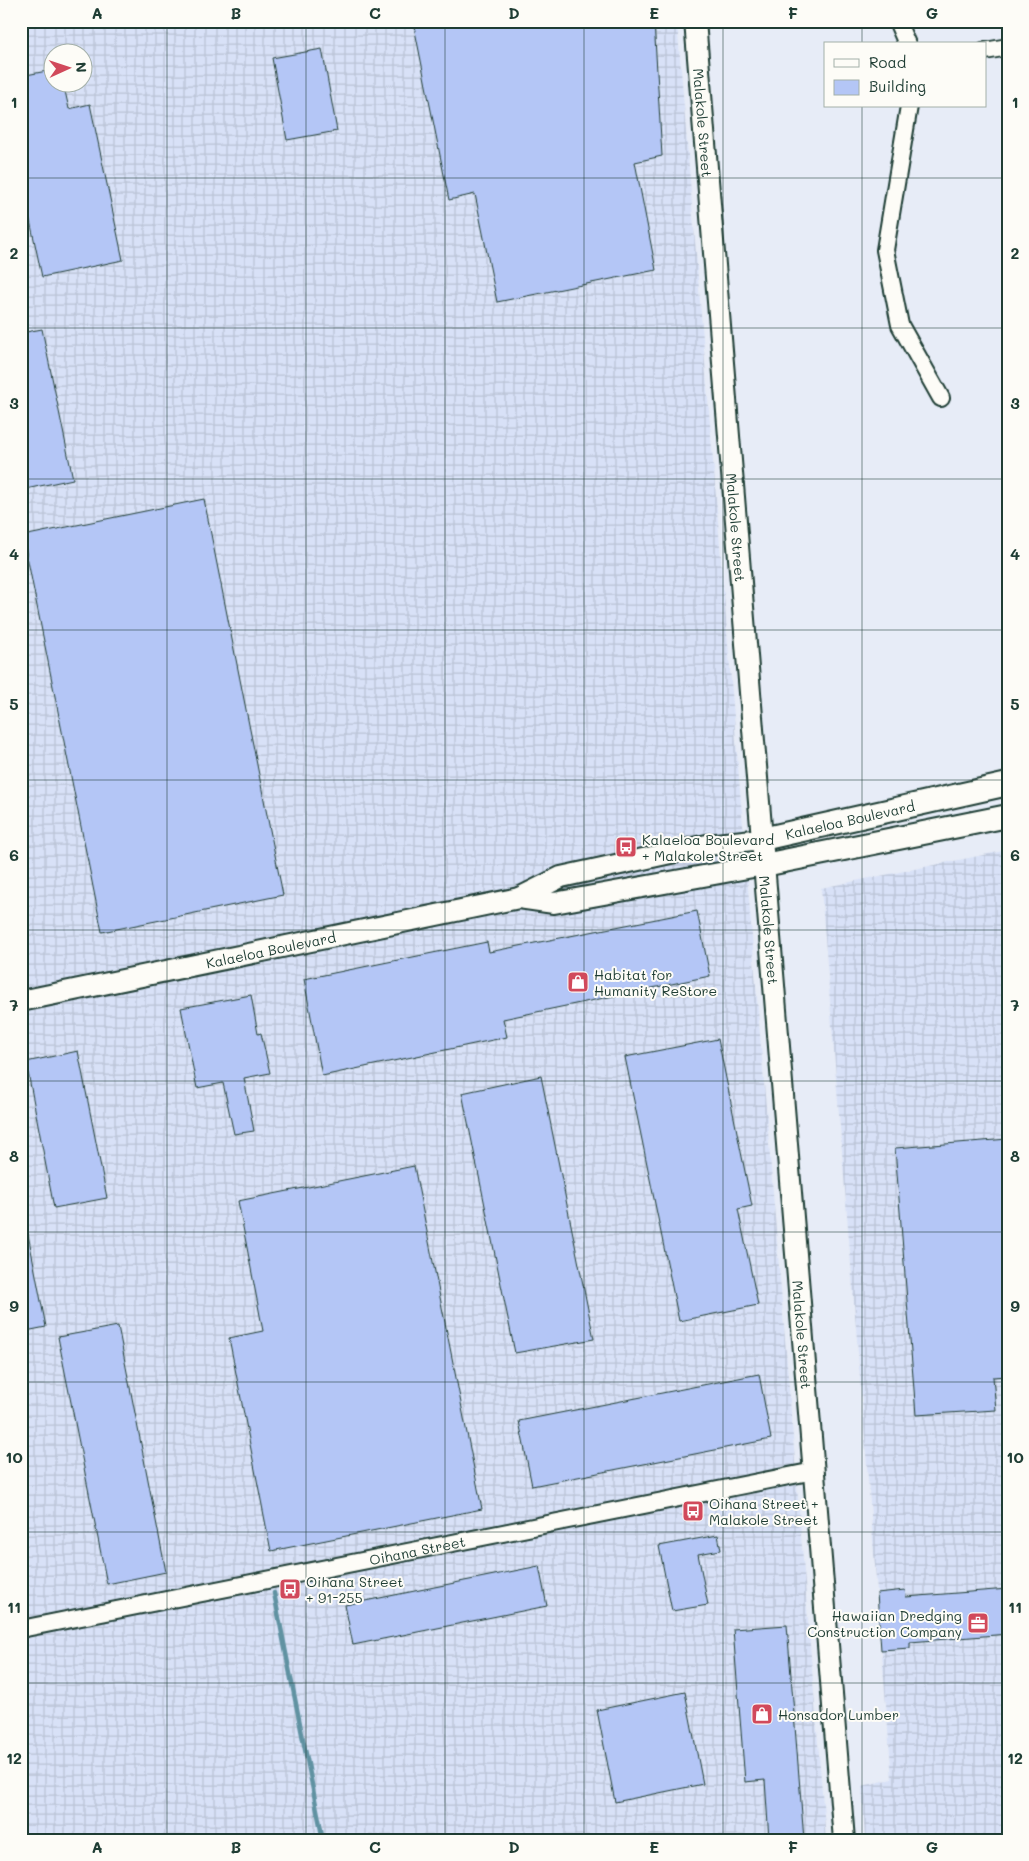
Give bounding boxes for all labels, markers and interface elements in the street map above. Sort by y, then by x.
text: A [91,2,103,23]
text: B [231,2,241,23]
text: C [369,2,381,23]
text: D [508,2,520,23]
text: E [649,2,659,23]
text: F [788,2,798,23]
text: G [926,2,938,23]
north arrow [42,42,92,92]
legend [824,42,986,108]
text: Road [869,52,906,72]
text: N [72,61,91,73]
street label: Malakole Street [689,67,717,178]
text: Building [869,76,926,96]
text: 1 [10,91,18,112]
text: 1 [1011,91,1019,112]
text: 2 [10,242,19,263]
text: 2 [1011,242,1020,263]
text: 3 [9,392,19,413]
text: 3 [1010,392,1020,413]
street label: Malakole Street [723,472,750,582]
text: 4 [9,543,19,564]
text: 4 [1010,543,1020,564]
text: 5 [9,693,19,714]
text: 5 [1010,693,1020,714]
street label: Kalaeloa Boulevard [783,796,916,843]
place label: Kalaeloa Boulevard + Malakole Street [642,830,774,865]
bus stop icon: Kalaeloa Boulevard + Malakole Street [614,835,638,859]
text: 6 [9,844,19,865]
text: 6 [1010,844,1020,865]
street label: Malakole Street [756,875,783,985]
street label: Kalaeloa Boulevard [204,927,337,972]
place label: Habitat for Humanity ReStore [594,965,717,1000]
shop icon: Habitat for Humanity ReStore [566,970,590,994]
text: 7 [10,994,19,1015]
text: 7 [1011,994,1020,1015]
text: 8 [9,1145,19,1166]
text: 8 [1010,1145,1020,1166]
street label: Malakole Street [789,1279,817,1390]
text: 9 [9,1295,19,1316]
text: 9 [1010,1295,1020,1316]
text: 10 [5,1446,23,1467]
text: 10 [1006,1446,1024,1467]
place label: Oihana Street + Malakole Street [709,1494,819,1529]
bus stop icon: Oihana Street + Malakole Street [681,1499,705,1523]
street label: Oihana Street [367,1531,467,1569]
place label: Oihana Street + 91-255 [306,1572,404,1607]
bus stop icon: Oihana Street + 91-255 [278,1577,302,1601]
text: 11 [7,1596,21,1617]
text: 11 [1008,1596,1022,1617]
place label: Hawaiian Dredging Construction Company [807,1606,962,1641]
office icon: Hawaiian Dredging Construction Company [966,1611,990,1635]
shop icon: Honsador Lumber [750,1702,774,1726]
place label: Honsador Lumber [778,1705,899,1724]
text: 12 [6,1747,22,1768]
text: 12 [1007,1747,1023,1768]
text: A [91,1836,103,1857]
text: B [231,1836,241,1857]
text: C [369,1836,381,1857]
text: D [508,1836,520,1857]
text: E [649,1836,659,1857]
text: F [788,1836,798,1857]
text: G [926,1836,938,1857]

